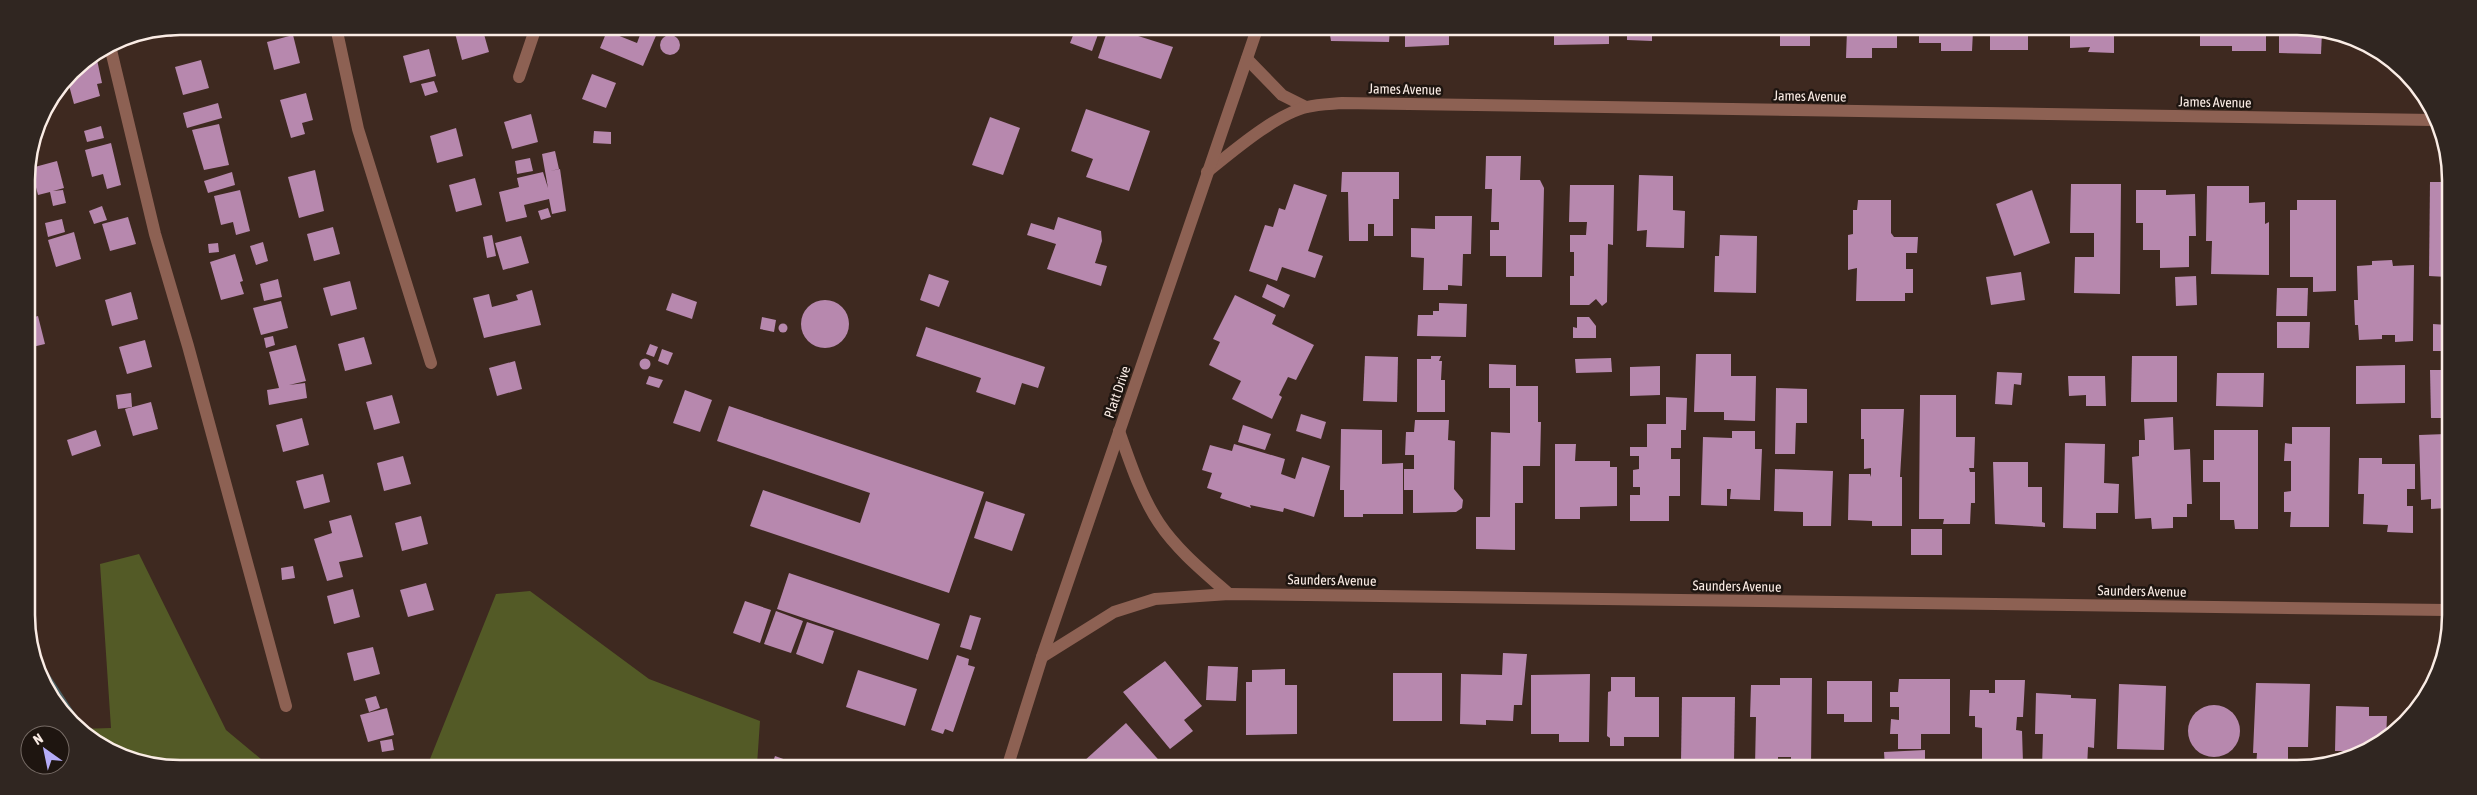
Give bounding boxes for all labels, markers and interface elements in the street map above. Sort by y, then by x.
street label: James Avenue [1368,80,1442,98]
street label: James Avenue [1773,87,1847,105]
street label: James Avenue [2178,93,2252,111]
street label: Platt Drive [1101,364,1133,420]
street label: Saunders Avenue [1288,571,1376,589]
street label: Saunders Avenue [1693,577,1781,595]
street label: Saunders Avenue [2098,582,2186,600]
north arrow [20,725,70,775]
text: N [30,730,46,748]

